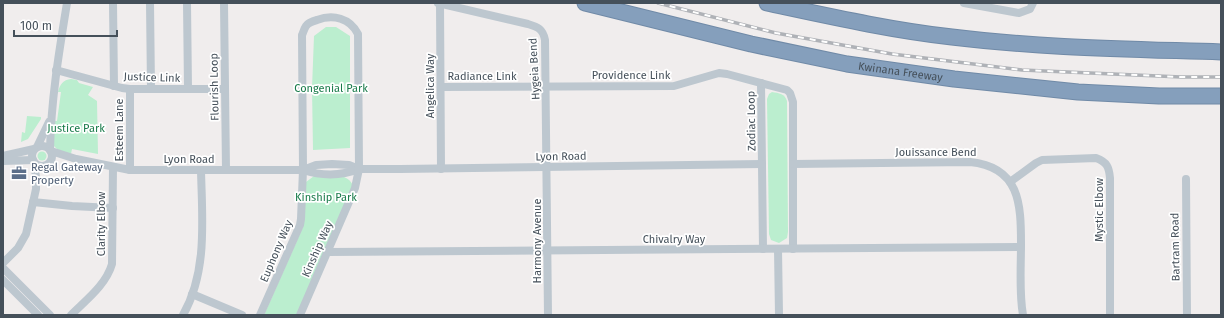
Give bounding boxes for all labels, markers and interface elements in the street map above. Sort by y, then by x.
scale bar [14,12,117,38]
text: 100 m [20,19,52,33]
street label: Hygeia Bend [526,38,543,100]
street label: Flourish Loop [207,53,222,121]
street label: Angelica Way [424,53,437,118]
street label: Kwinana Freeway [857,60,944,84]
street label: Providence Link [592,69,671,82]
street label: Justice Link [123,70,181,85]
street label: Radiance Link [447,70,517,83]
park label: Congenial Park [294,82,368,95]
street label: Zodiac Loop [744,91,759,151]
street label: Esteem Lane [113,99,126,161]
park label: Justice Park [47,122,105,135]
street label: Jouissance Bend [895,146,977,159]
street label: Lyon Road [535,150,587,163]
street label: Lyon Road [163,153,215,166]
place label: Regal Gateway Property [31,161,103,187]
office icon: Regal Gateway Property [10,164,28,182]
street label: Mystic Elbow [1093,178,1106,242]
park label: Kinship Park [295,191,357,204]
street label: Clarity Elbow [95,192,108,256]
street label: Harmony Avenue [531,199,544,283]
street label: Bartram Road [1168,213,1183,281]
street label: Euphony Way [258,218,296,284]
street label: Kinship Way [299,219,336,279]
street label: Chivalry Way [643,233,706,246]

